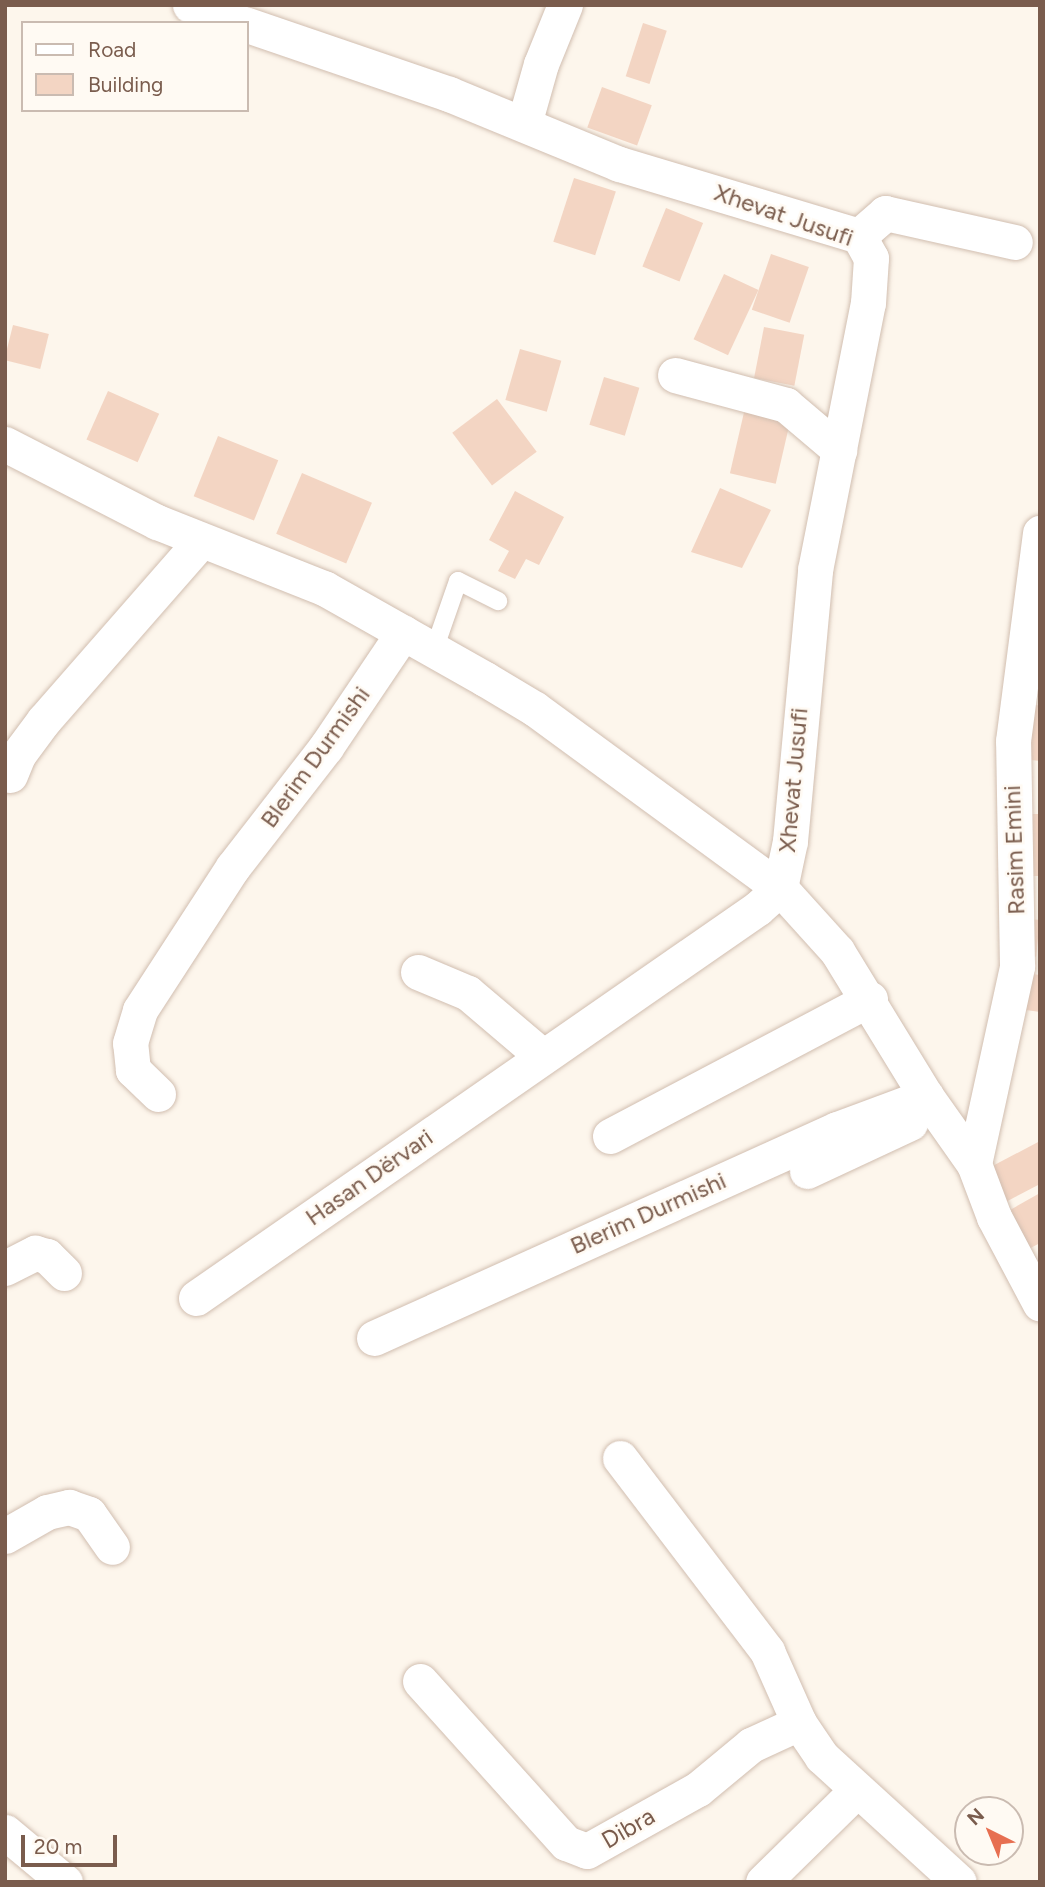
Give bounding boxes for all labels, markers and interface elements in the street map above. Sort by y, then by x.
legend [21,21,248,112]
text: Road [88,37,136,62]
text: Building [88,72,163,97]
street label: Xhevat Jusufi [711,178,857,252]
street label: Blerim Durmishi [254,681,376,833]
street label: Xhevat Jusufi [772,706,814,854]
street label: Rasim Emini [997,785,1031,915]
street label: Hasan Dërvari [300,1123,438,1231]
street label: Blerim Durmishi [566,1166,730,1260]
north arrow [954,1796,1024,1866]
street label: Dibra [596,1801,660,1855]
text: N [962,1803,989,1830]
scale bar [24,1820,121,1864]
text: 20 m [34,1834,82,1859]

